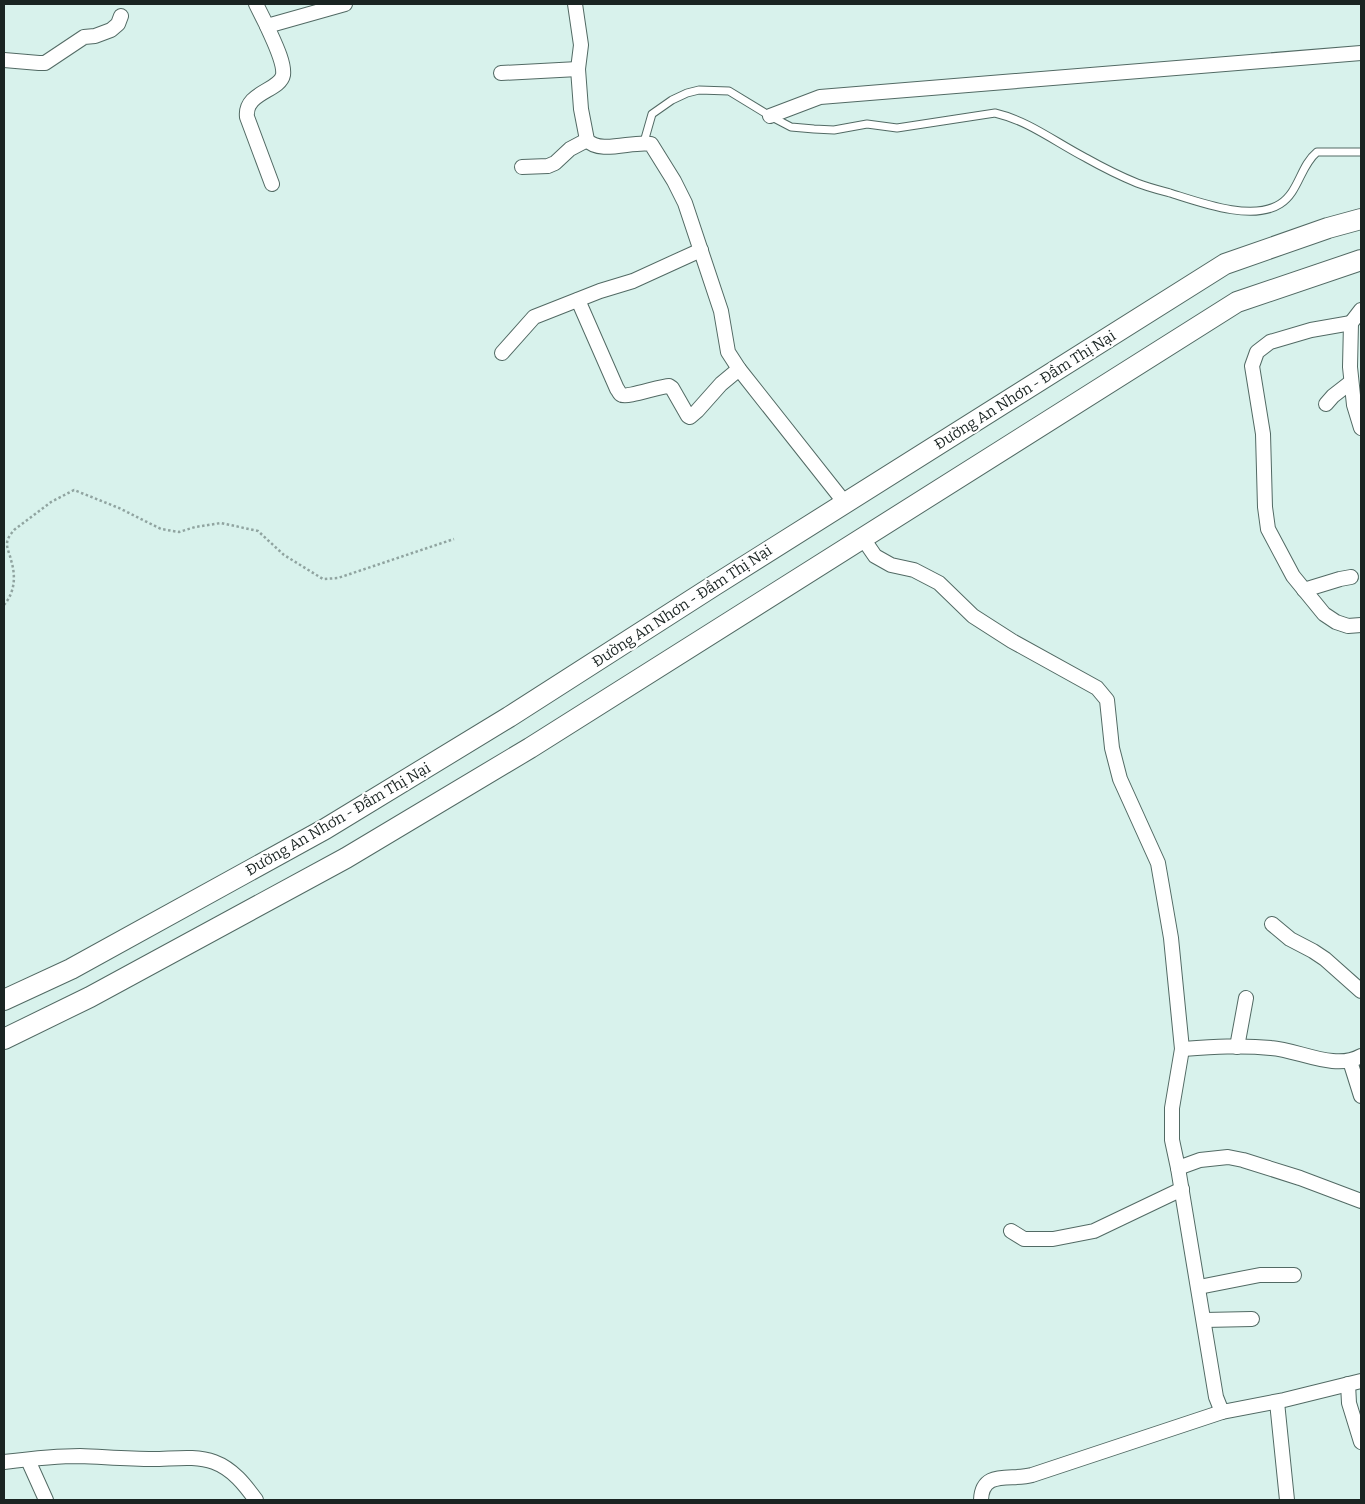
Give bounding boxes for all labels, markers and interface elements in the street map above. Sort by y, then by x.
street label: Đường An Nhơn - Đầm Thị Nại [931,326,1119,453]
street label: Đường An Nhơn - Đầm Thị Nại [589,541,776,671]
street label: Đường An Nhơn - Đầm Thị Nại [242,758,434,879]

